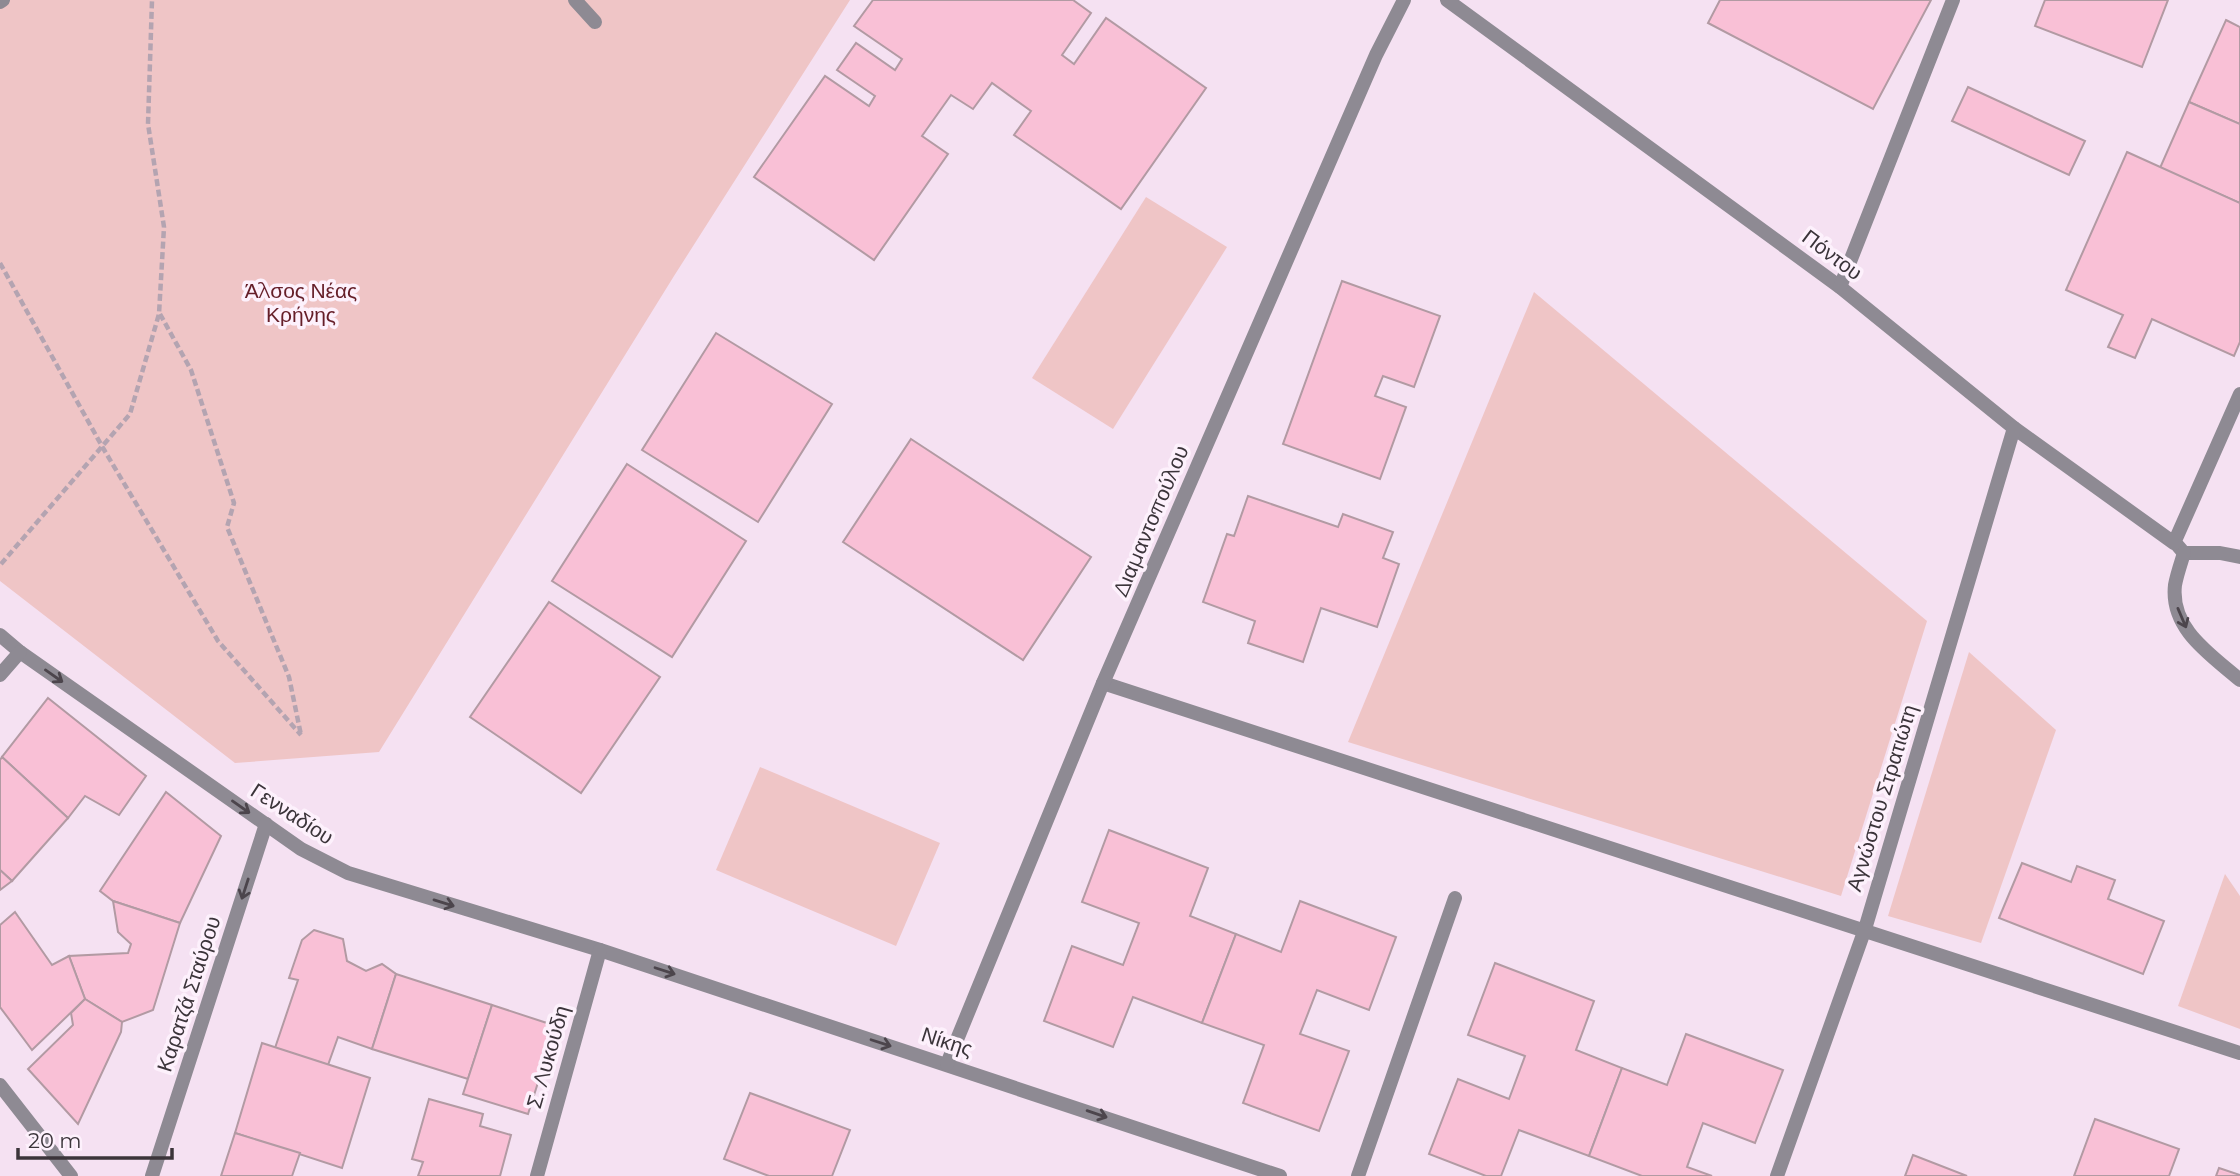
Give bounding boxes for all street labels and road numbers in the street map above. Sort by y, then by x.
street label: Πόντου [1797,224,1867,285]
street label: Διαμαντοπούλου [1108,442,1194,600]
street label: Αγνώστου Στρατιώτη [1841,701,1922,894]
street label: Γενναδίου [246,778,338,850]
street label: Καρατζά Σταύρου [152,913,225,1075]
street label: Σ. Λυκούδη [521,1003,574,1111]
street label: Νίκης [918,1022,976,1061]

